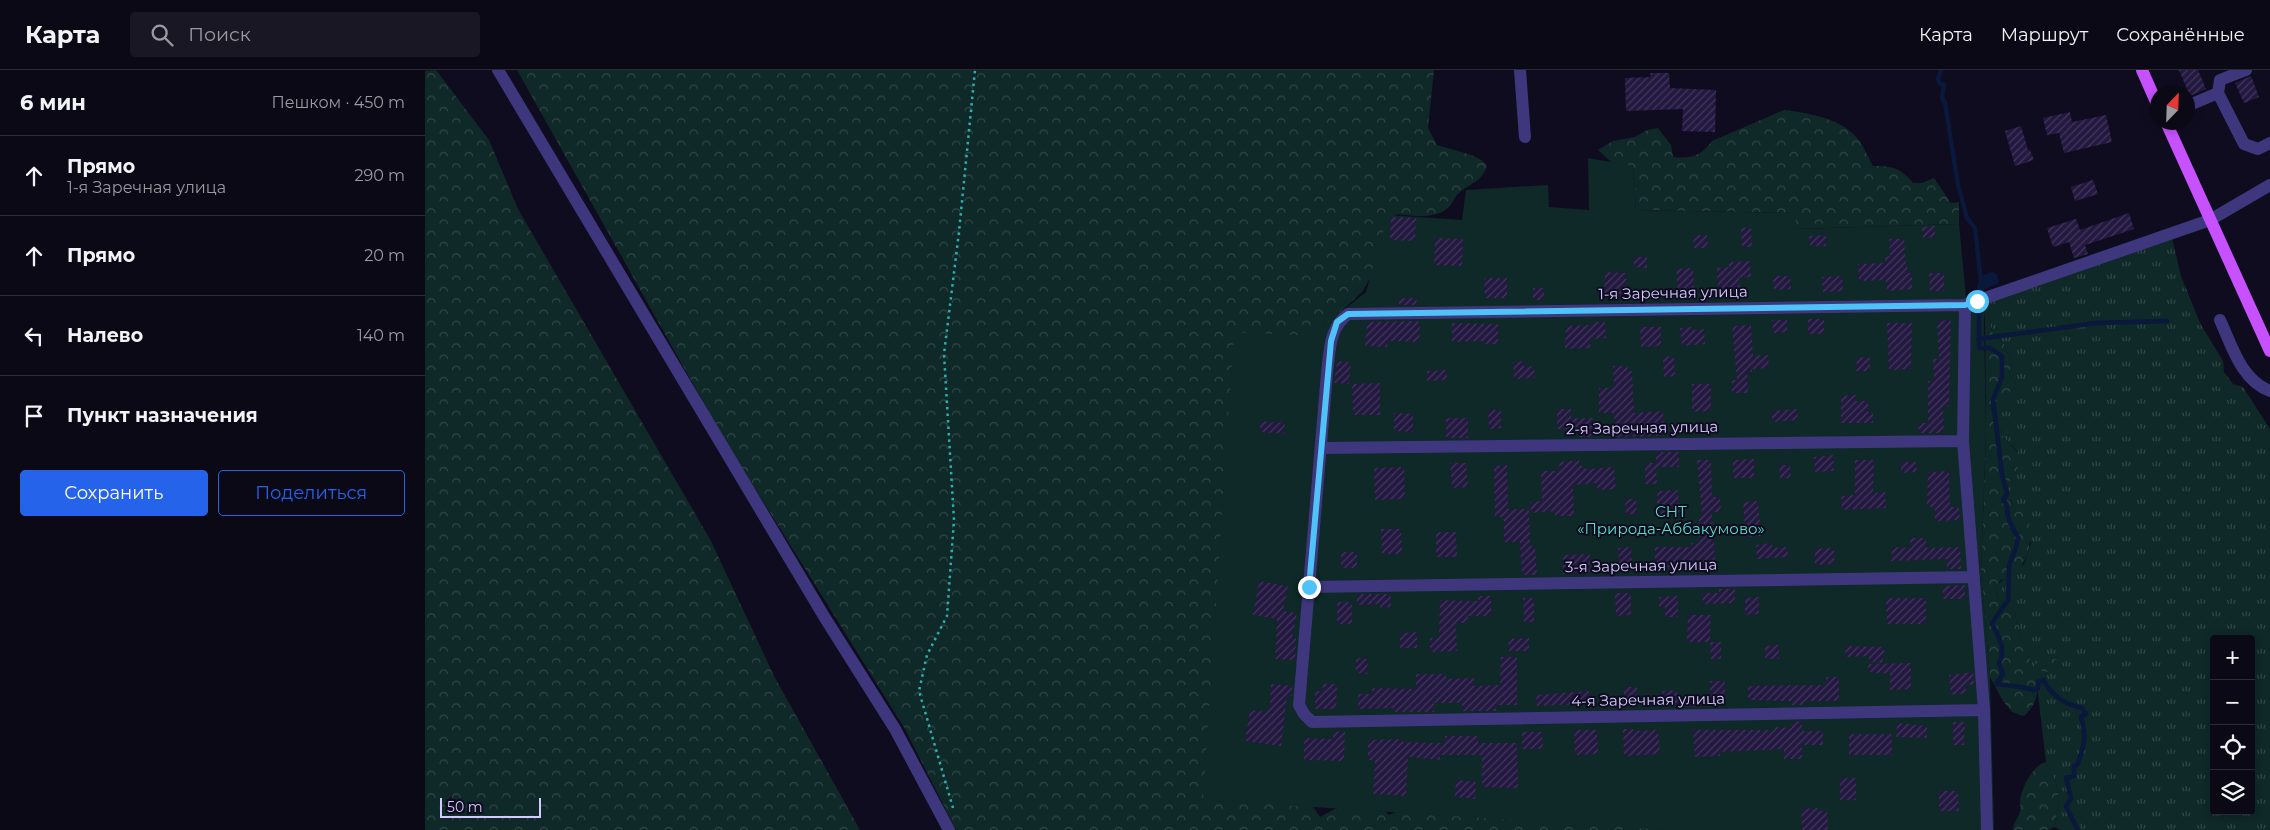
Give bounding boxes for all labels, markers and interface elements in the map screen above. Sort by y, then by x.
search box [130,12,480,57]
text: Карта [25,20,100,49]
icon: search [148,21,176,49]
text: Поиск [188,23,251,46]
text: Карта [1919,24,1973,46]
text: Маршрут [2001,24,2088,46]
text: Сохранённые [2116,24,2245,46]
north arrow [2150,85,2195,130]
text: 6 мин [20,90,86,115]
text: Пешком · 450 m [271,93,405,112]
text: Прямо [67,155,135,178]
icon: ahead [20,162,48,190]
text: 290 m [354,166,405,185]
text: 1-я Заречная улица [67,178,226,197]
icon: ahead [20,242,48,270]
text: Прямо [67,244,135,267]
text: 20 m [364,246,405,265]
street label: 1-я Заречная улица [1598,282,1748,303]
route start [1966,290,1989,313]
icon: left [20,322,48,350]
text: Налево [67,324,143,347]
text: 140 m [357,326,405,345]
icon: arrive [20,402,48,430]
text: Пункт назначения [67,404,258,427]
street label: 2-я Заречная улица [1566,417,1718,438]
button: Сохранить [20,470,208,516]
button: Поделиться [218,470,405,516]
park label: СНТ «Природа-Аббакумово» [1577,502,1765,538]
street label: 3-я Заречная улица [1565,555,1717,576]
route end [1298,576,1321,599]
map controls [2210,635,2255,815]
button: + [2210,635,2255,680]
button: − [2210,680,2255,725]
street label: 4-я Заречная улица [1571,689,1725,710]
button: locate [2210,725,2255,770]
button: layers [2210,770,2255,815]
scale bar [440,795,541,818]
text: 50 m [447,798,483,816]

